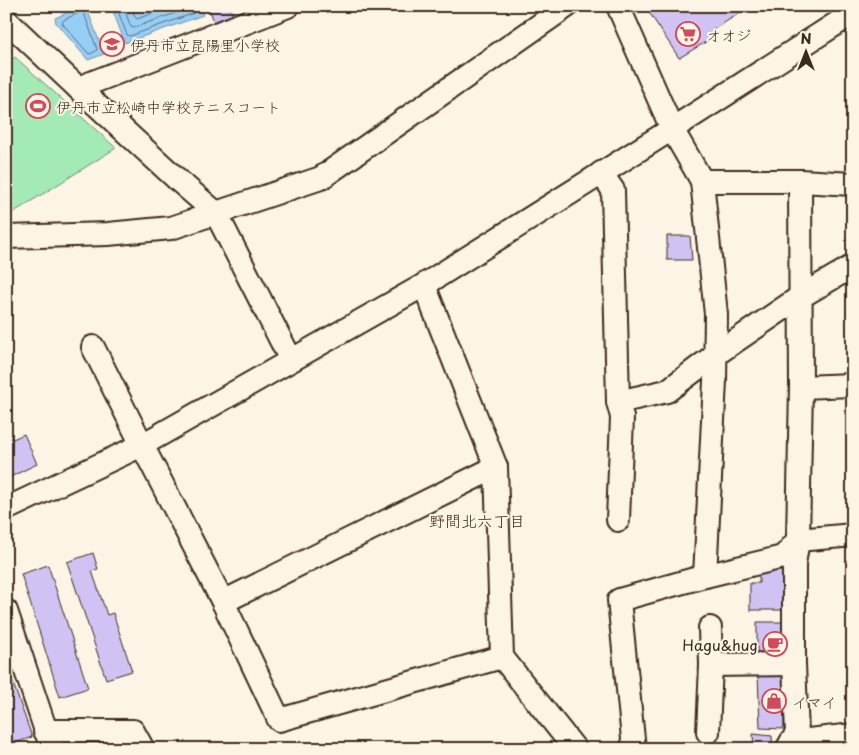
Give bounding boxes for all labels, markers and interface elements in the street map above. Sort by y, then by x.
supermarket icon: オオジ [675,21,701,47]
place label: オオジ [706,23,751,46]
north arrow [782,28,832,78]
text: N [800,28,812,49]
school or university icon: 伊丹市立昆陽里小学校 [99,31,125,57]
place label: 伊丹市立昆陽里小学校 [130,33,280,56]
sports icon: 伊丹市立松崎中学校テニスコート [25,93,51,119]
place label: 伊丹市立松崎中学校テニスコート [56,95,281,118]
district label: 野間北六丁目 [429,508,525,532]
cafe icon: Hagu&hug [762,631,788,657]
place label: Hagu&hug [682,633,758,656]
shop icon: イマイ [761,688,787,714]
place label: イマイ [792,690,836,713]

